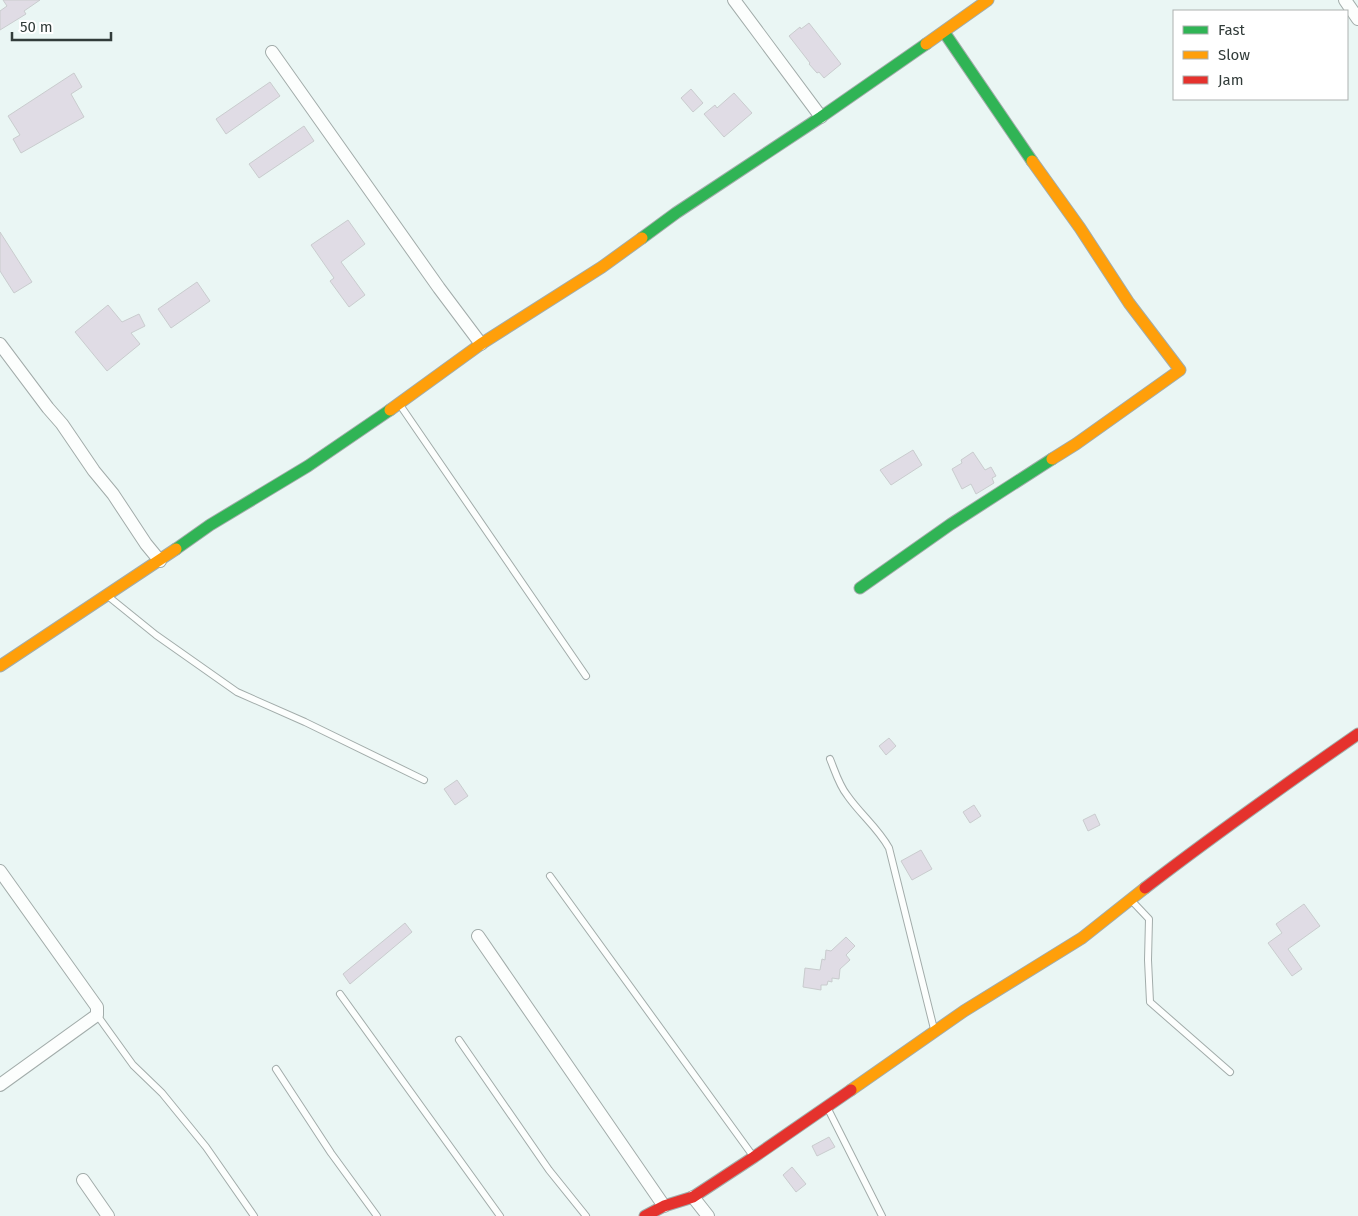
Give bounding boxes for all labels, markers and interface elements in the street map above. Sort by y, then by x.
scale bar [12,10,111,42]
legend [1173,10,1348,100]
text: 50 m [20,18,53,36]
text: Fast [1218,21,1245,39]
text: Slow [1218,46,1250,64]
text: Jam [1218,71,1244,89]

